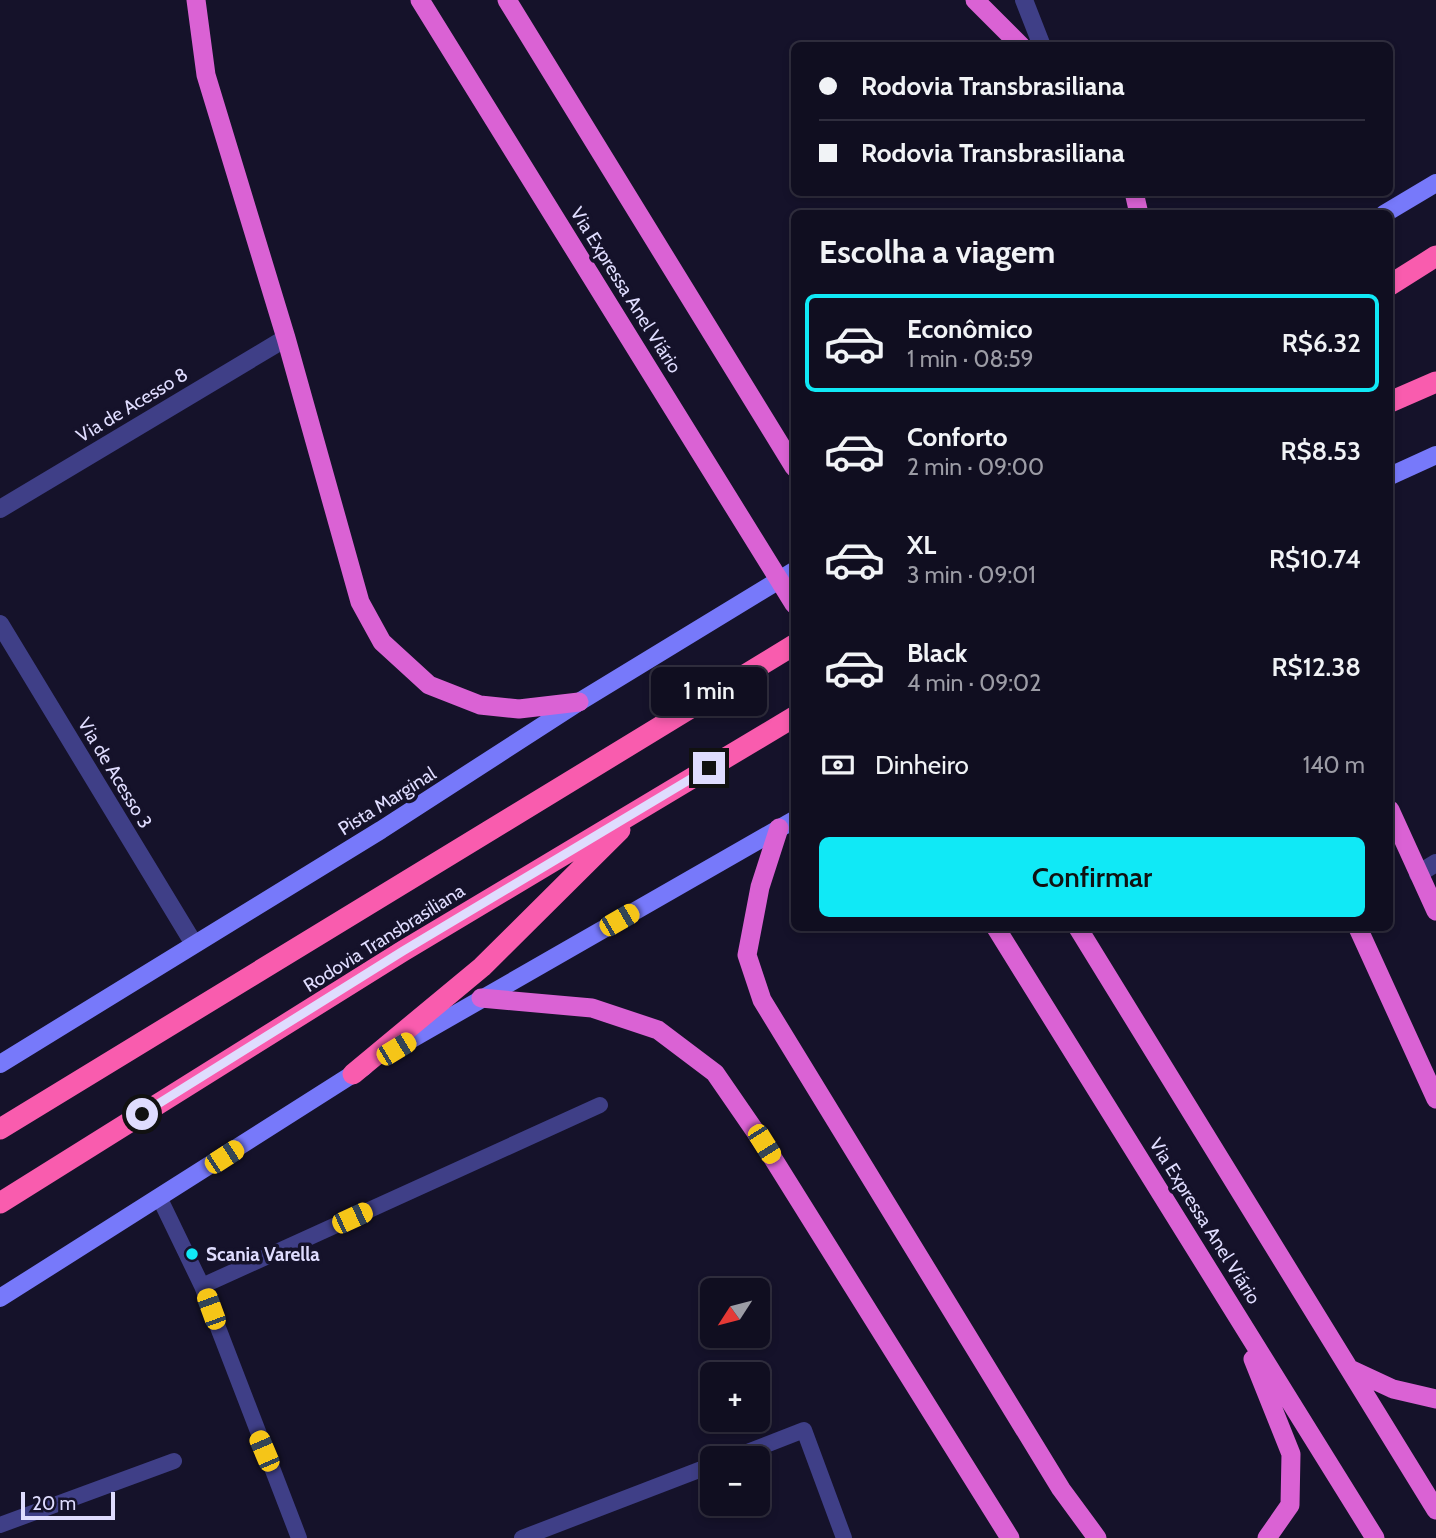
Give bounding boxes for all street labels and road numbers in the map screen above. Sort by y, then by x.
street label: Via Expressa Anel Viário [566,203,686,377]
street label: Via de Acesso 8 [72,363,192,447]
street label: Via de Acesso 3 [73,714,157,832]
street label: Pista Marginal [334,762,441,840]
street label: Rodovia Transbrasiliana [299,879,469,997]
street label: Via Expressa Anel Viário [1145,1134,1265,1308]

